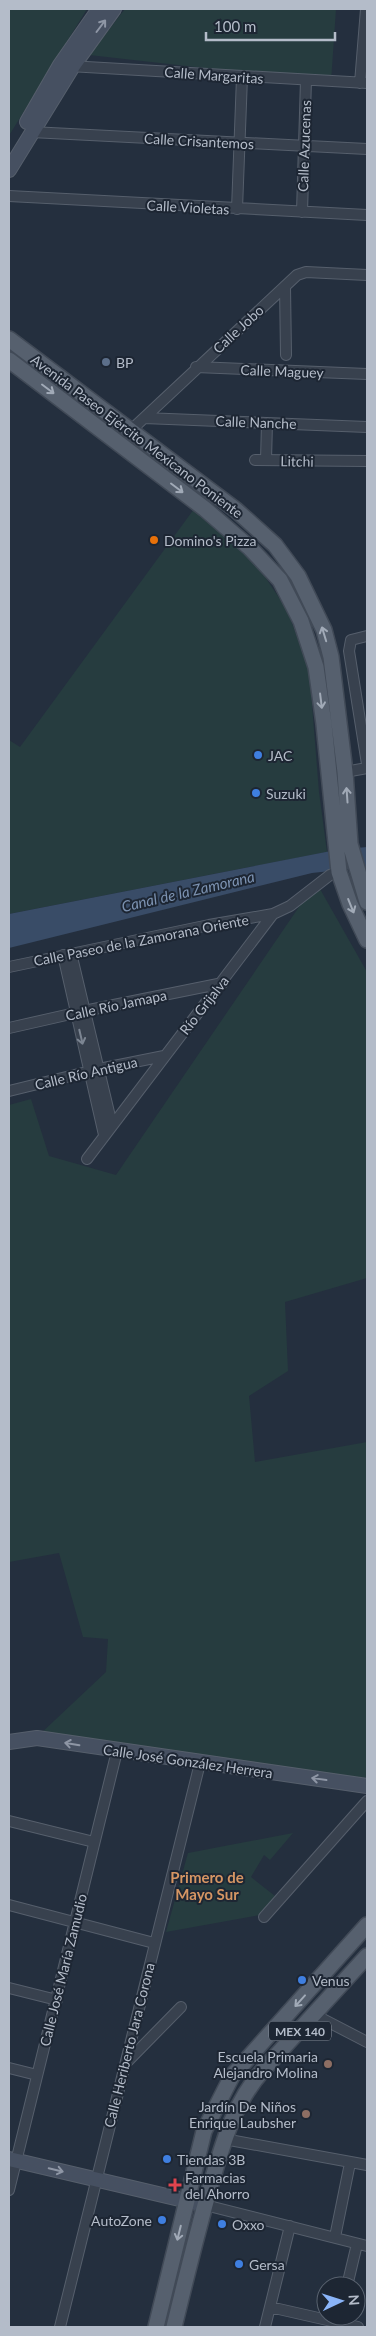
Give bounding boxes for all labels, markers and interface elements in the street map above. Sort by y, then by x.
scale bar [206,10,335,42]
text: 100 m [214,17,256,35]
one-way arrow [96,19,106,33]
street label: Calle Margaritas [164,63,264,87]
street label: Calle Azucenas [294,100,314,192]
street label: Calle Crisantemos [143,130,255,152]
street label: Calle Violetas [146,196,230,218]
street label: Calle Jobo [209,301,267,357]
street label: Avenida Paseo Ejército Mexicano Poniente [28,351,246,521]
place label: BP [116,354,133,371]
marker: BP [100,356,112,368]
street label: Calle Maguey [240,361,325,381]
one-way arrow [41,384,55,394]
street label: Calle Nanche [215,412,297,432]
street label: Litchi [280,452,314,470]
one-way arrow [170,482,183,493]
place label: Domino's Pizza [164,532,257,549]
marker: Domino's Pizza [148,534,160,546]
one-way arrow [319,627,329,643]
one-way arrow [316,692,326,708]
place label: JAC [268,747,293,764]
marker: JAC [252,749,264,761]
place label: Suzuki [266,785,306,802]
marker: Suzuki [250,787,262,799]
one-way arrow [342,787,352,803]
water label: Canal de la Zamorana [120,867,257,915]
one-way arrow [347,898,356,913]
street label: Calle Paseo de la Zamorana Oriente [32,911,250,969]
street label: Río Grijalva [176,972,232,1038]
street label: Calle Río Jamapa [64,986,168,1024]
one-way arrow [77,1028,86,1044]
street label: Calle Río Antigua [33,1053,139,1093]
one-way arrow [64,1738,80,1748]
street label: Calle José González Herrera [102,1741,274,1781]
one-way arrow [311,1774,327,1784]
district label: Primero de Mayo Sur [170,1868,244,1903]
street label: Calle José María Zamudio [36,1892,90,2048]
street label: Calle Heriberto Jara Corona [100,1961,158,2129]
place label: Venus [312,1972,350,1989]
marker: Venus [296,1974,308,1986]
one-way arrow [294,1994,306,2007]
road number: MEX 140 [269,2022,331,2040]
place label: Escuela Primaria Alejandro Molina [213,2048,318,2081]
marker: Escuela Primaria Alejandro Molina [322,2058,334,2070]
place label: Jardín De Niños Enrique Laubsher [189,2098,296,2131]
marker: Jardín De Niños Enrique Laubsher [300,2108,312,2120]
place label: Tiendas 3B [177,2151,245,2168]
marker: Tiendas 3B [161,2153,173,2165]
one-way arrow [48,2166,64,2176]
place label: Farmacias del Ahorro [185,2169,250,2202]
marker: Farmacias del Ahorro [169,2179,181,2191]
place label: AutoZone [91,2212,152,2229]
marker: AutoZone [156,2214,168,2226]
place label: Oxxo [232,2216,265,2233]
marker: Oxxo [216,2218,228,2230]
one-way arrow [174,2224,183,2240]
place label: Gersa [249,2256,285,2273]
marker: Gersa [233,2258,245,2270]
north arrow [316,2276,366,2326]
text: N [346,2294,363,2306]

